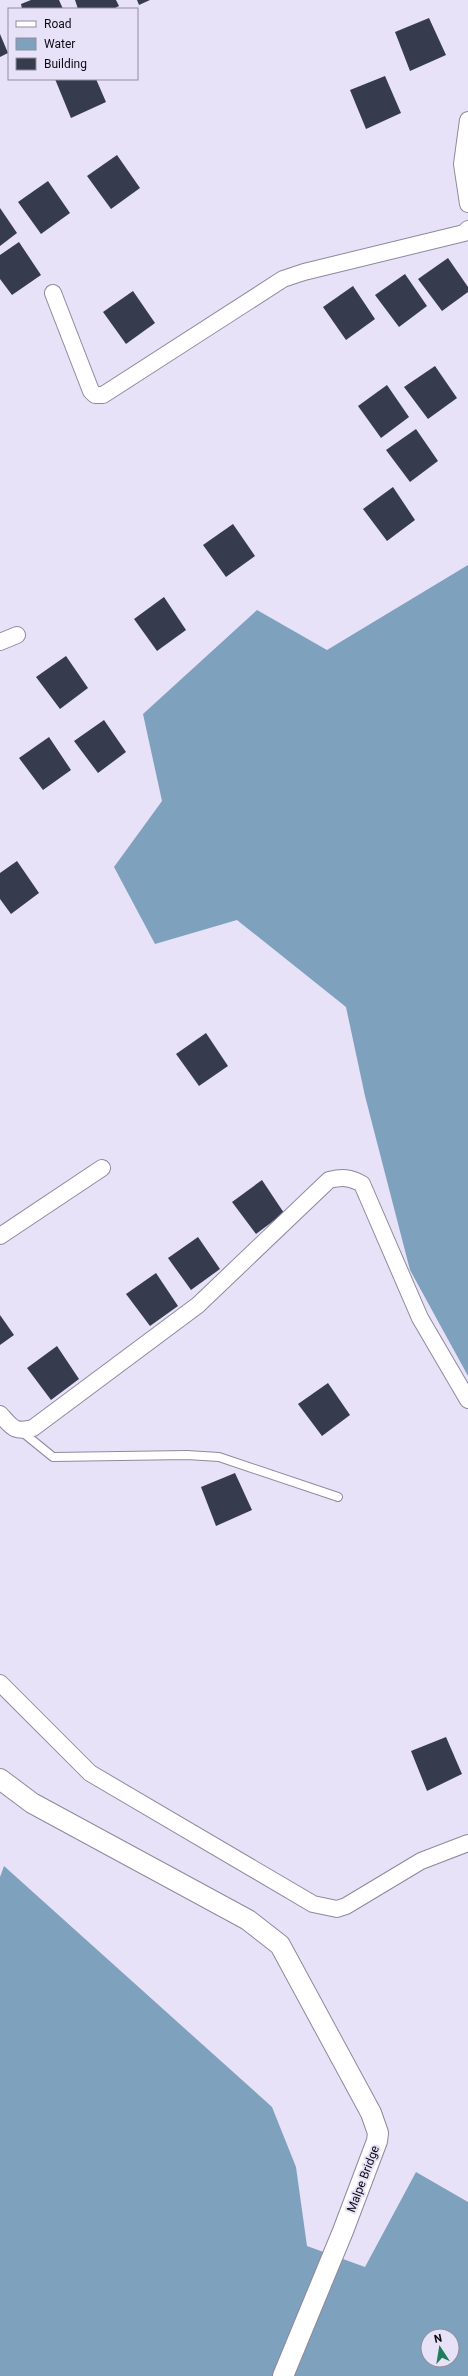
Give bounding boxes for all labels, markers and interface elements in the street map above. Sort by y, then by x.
legend [8,8,138,80]
text: Road [44,17,72,31]
text: Water [44,37,75,51]
text: Building [44,57,87,71]
street label: Malpe Bridge [344,2144,382,2214]
north arrow [420,2328,460,2368]
text: N [433,2331,443,2346]

